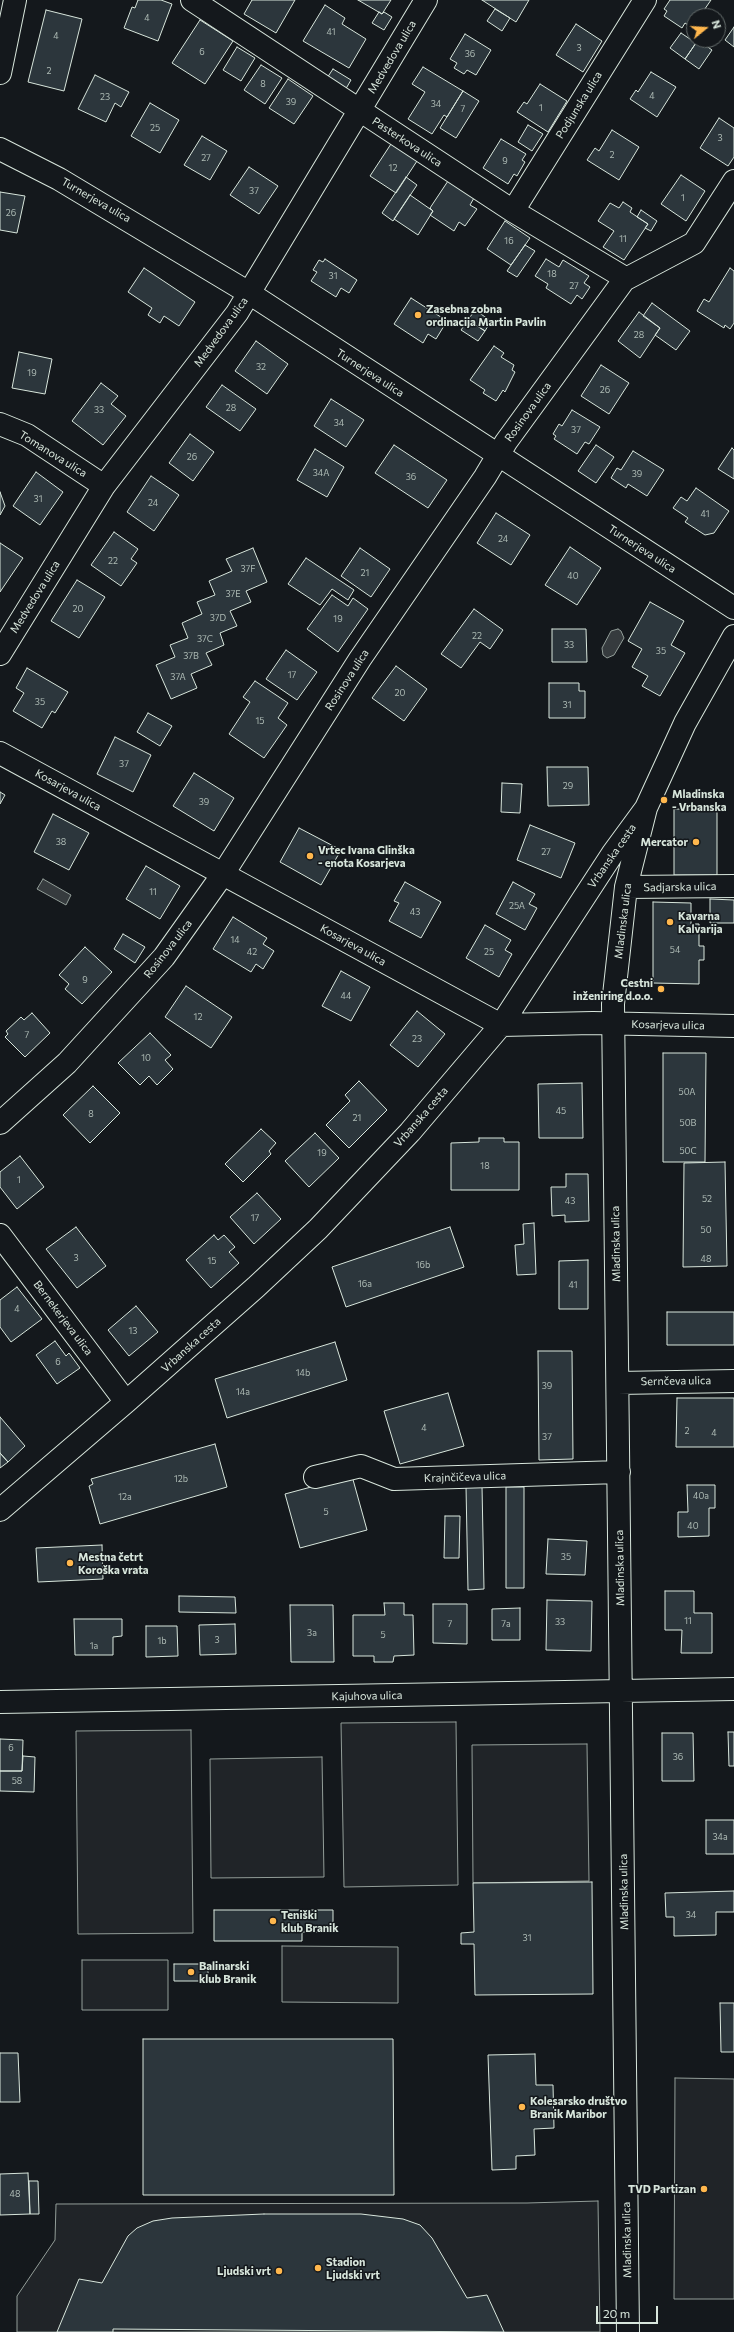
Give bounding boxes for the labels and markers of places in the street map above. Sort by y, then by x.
place label: Zasebna zobna ordinacija Martin Pavlin [426,302,546,328]
marker: Zasebna zobna ordinacija Martin Pavlin [413,310,423,320]
place label: Mladinska - Vrbanska [672,787,726,813]
marker: Mladinska - Vrbanska [659,795,669,805]
place label: Mercator [640,835,688,849]
marker: Mercator [691,837,701,847]
place label: Vrtec Ivana Glinška - enota Kosarjeva [318,843,415,869]
marker: Vrtec Ivana Glinška - enota Kosarjeva [305,851,315,861]
place label: Kavarna Kalvarija [678,909,723,935]
marker: Kavarna Kalvarija [665,917,675,927]
place label: Cestni inženiring d.o.o. [573,976,653,1002]
marker: Cestni inženiring d.o.o. [656,984,666,994]
place label: Mestna četrt Koroška vrata [78,1550,149,1576]
marker: Mestna četrt Koroška vrata [65,1558,75,1568]
place label: Teniški klub Branik [281,1908,338,1934]
marker: Teniški klub Branik [268,1916,278,1926]
place label: Balinarski klub Branik [199,1959,256,1985]
marker: Balinarski klub Branik [186,1967,196,1977]
place label: Kolesarsko društvo Branik Maribor [530,2094,627,2120]
marker: Kolesarsko društvo Branik Maribor [517,2102,527,2112]
place label: TVD Partizan [628,2182,696,2196]
marker: TVD Partizan [699,2184,709,2194]
place label: Stadion Ljudski vrt [326,2255,380,2281]
marker: Stadion Ljudski vrt [313,2263,323,2273]
place label: Ljudski vrt [217,2264,271,2278]
marker: Ljudski vrt [274,2266,284,2276]

